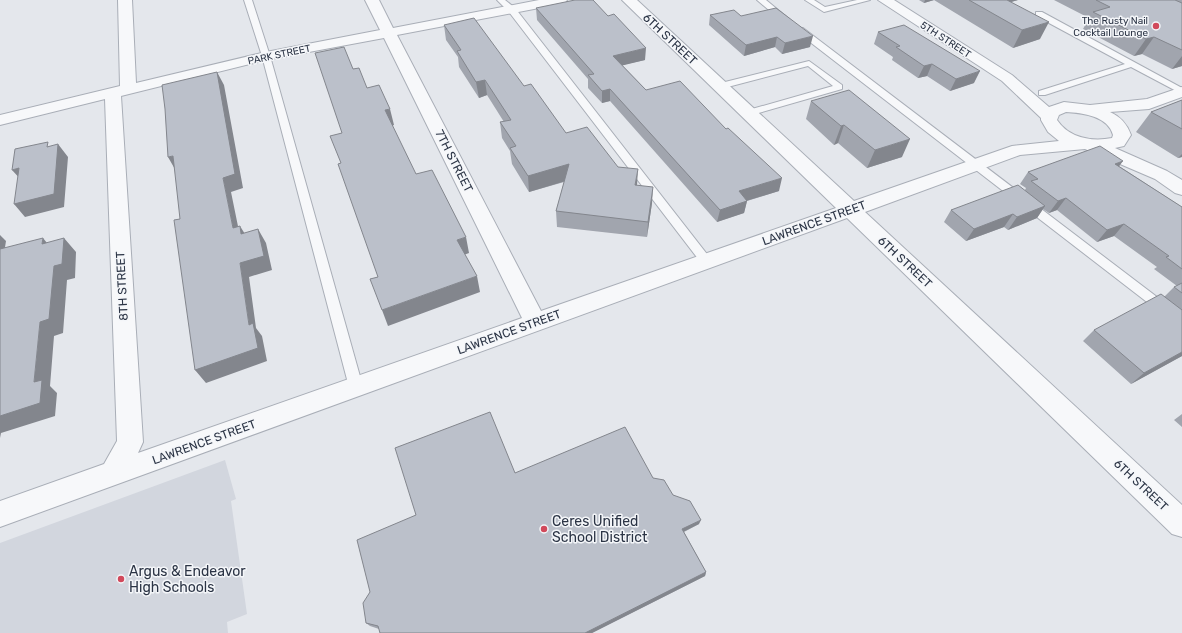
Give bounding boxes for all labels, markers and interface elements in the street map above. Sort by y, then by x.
street label: 6TH STREET [640,10,700,68]
place label: The Rusty Nail Cocktail Lounge [1073,15,1148,39]
street label: 5TH STREET [918,19,973,61]
marker: The Rusty Nail Cocktail Lounge [1151,21,1161,31]
street label: PARK STREET [247,42,312,68]
street label: 7TH STREET [432,127,476,195]
street label: LAWRENCE STREET [760,198,868,248]
street label: 6TH STREET [875,233,935,291]
street label: 8TH STREET [113,251,131,321]
street label: LAWRENCE STREET [455,307,563,357]
street label: LAWRENCE STREET [150,417,258,467]
street label: 6TH STREET [1111,456,1171,514]
place label: Ceres Unified School District [552,513,648,546]
marker: Ceres Unified School District [539,524,549,534]
place label: Argus & Endeavor High Schools [129,563,246,596]
marker: Argus & Endeavor High Schools [116,574,126,584]

